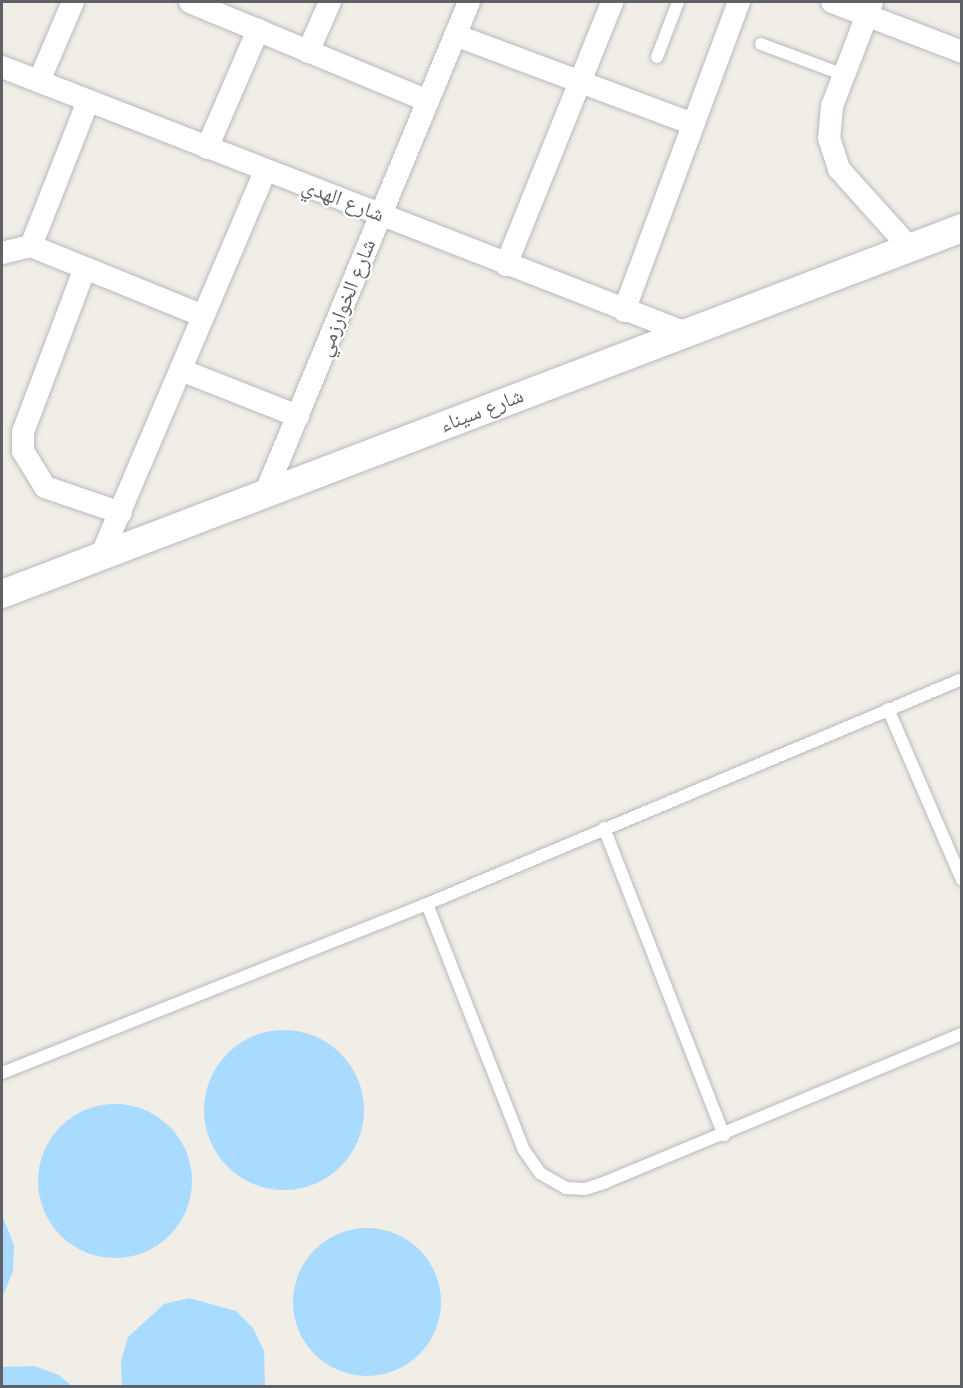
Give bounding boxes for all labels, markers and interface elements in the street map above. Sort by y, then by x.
street label: شارع الهدي [298,174,388,228]
street label: شارع الخوارزمي [312,236,382,360]
street label: شارع سيناء [437,384,527,438]

